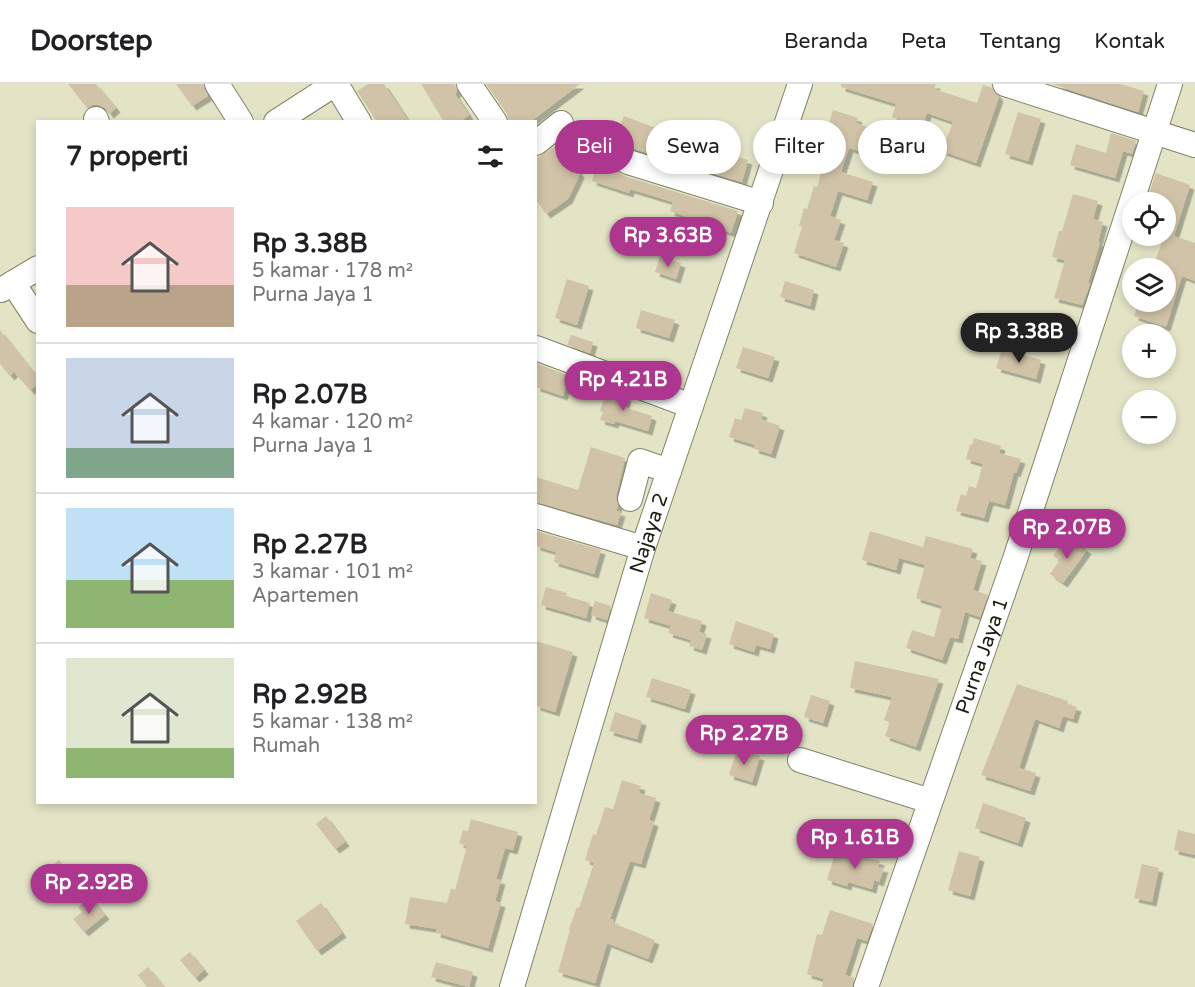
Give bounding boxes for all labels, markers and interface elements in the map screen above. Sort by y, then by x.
text: Doorstep [30,24,153,58]
text: Beranda [784,29,868,54]
text: Peta [901,29,947,54]
text: Tentang [980,29,1061,54]
text: Kontak [1094,29,1165,54]
chip: Beli [555,120,634,174]
chip: Sewa [646,120,741,174]
chip: Filter [753,120,846,174]
chip: Baru [858,120,947,174]
icon: filters [474,140,507,173]
text: 7 properti [66,141,188,172]
map controls [1122,192,1176,444]
button: locate [1122,192,1176,246]
pin: Rp 3.63B [606,217,730,268]
text: Rp 3.63B [624,224,712,248]
text: Rp 3.38B [252,228,367,259]
icon: home [114,231,186,303]
button: layers [1122,258,1176,312]
text: 5 kamar · 178 m² [252,259,413,283]
text: Purna Jaya 1 [252,283,374,307]
pin: Rp 3.38B [957,313,1081,364]
text: Rp 3.38B [975,320,1063,344]
button: + [1122,324,1176,378]
pin: Rp 4.21B [561,361,685,412]
text: Rp 4.21B [579,368,667,392]
text: Rp 2.07B [252,379,367,410]
icon: home [114,382,186,454]
button: − [1122,390,1176,444]
text: 4 kamar · 120 m² [252,410,413,434]
text: Purna Jaya 1 [252,434,374,458]
street label: Najaya 2 [625,490,674,576]
pin: Rp 2.07B [1005,509,1129,560]
text: Rp 2.07B [1023,516,1111,540]
text: Rp 2.27B [252,529,367,560]
icon: home [114,532,186,604]
text: 3 kamar · 101 m² [252,560,413,584]
text: Apartemen [252,584,359,608]
street label: Purna Jaya 1 [951,594,1014,717]
text: Rp 2.92B [252,679,367,710]
icon: home [114,682,186,754]
text: 5 kamar · 138 m² [252,710,413,734]
pin: Rp 2.27B [682,715,806,766]
text: Rp 2.27B [700,722,788,746]
text: Rumah [252,734,320,758]
pin: Rp 1.61B [793,819,917,870]
text: Rp 1.61B [811,826,899,850]
pin: Rp 2.92B [27,864,151,915]
text: Rp 2.92B [45,871,133,895]

